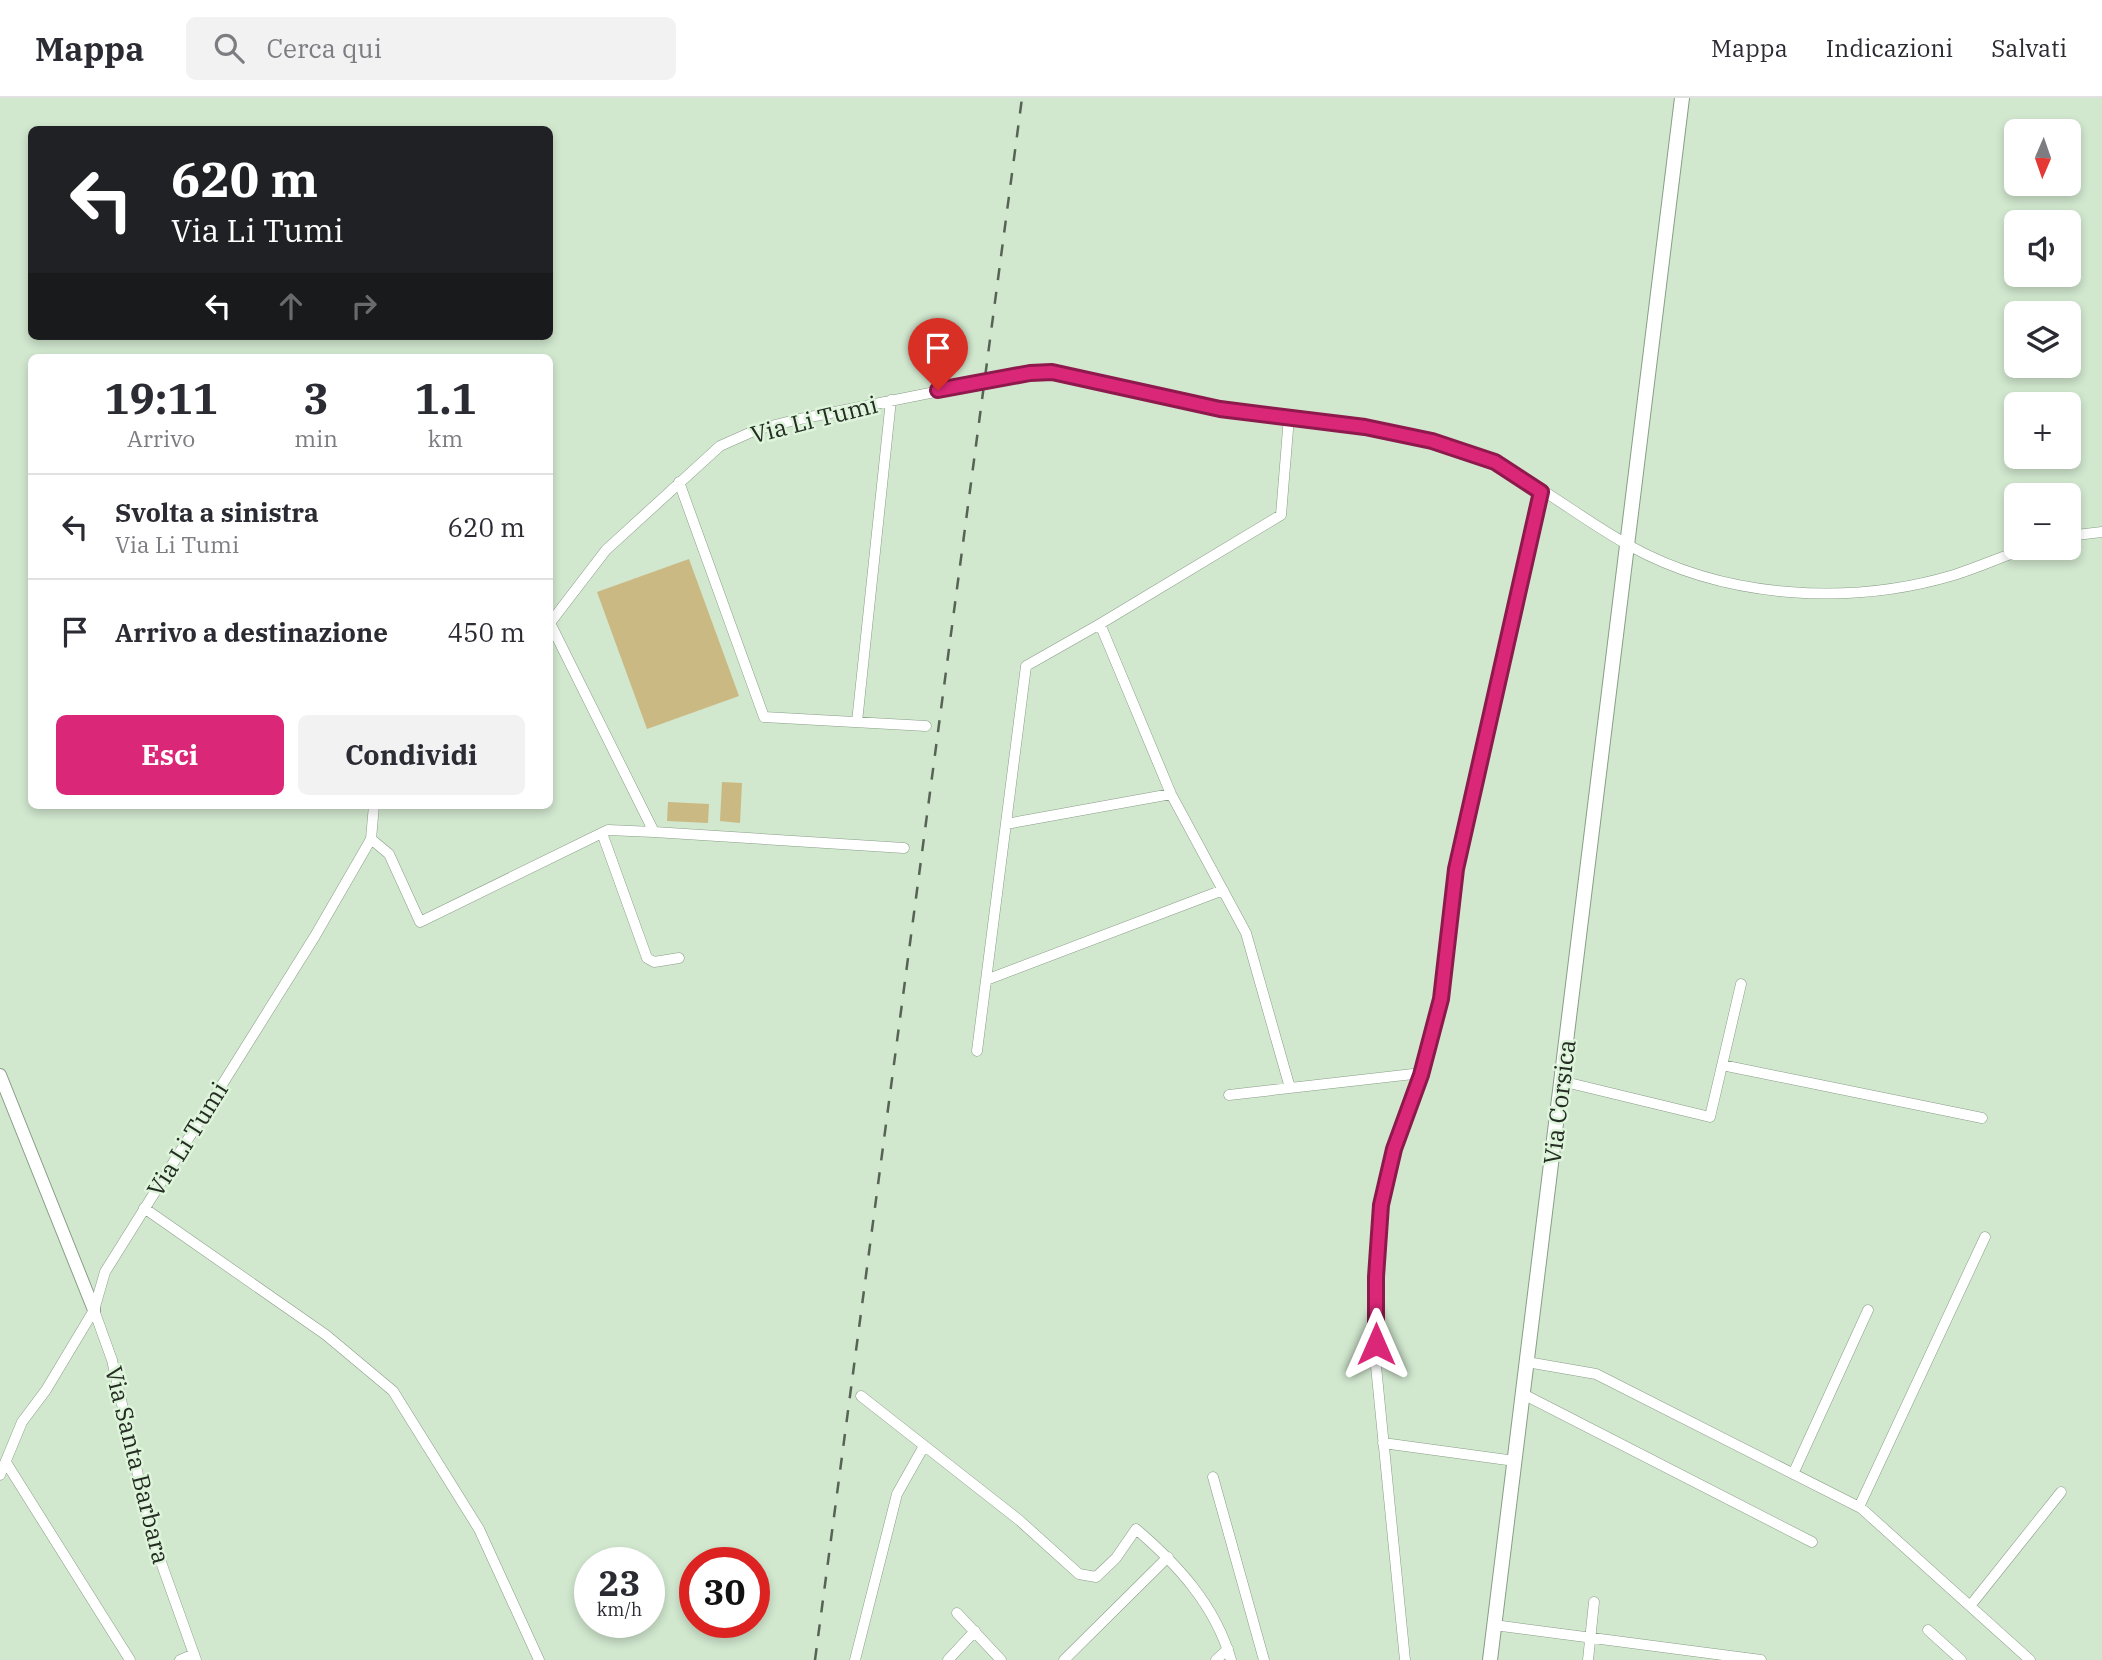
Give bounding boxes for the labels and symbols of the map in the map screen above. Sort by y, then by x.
north arrow [2004,119,2081,196]
pin [908,318,968,390]
street label: Via Li Tumi [747,388,881,450]
street label: Via Corsica [1535,1038,1583,1166]
street label: Via Li Tumi [139,1076,235,1202]
position arrow [1339,1307,1413,1381]
street label: Via Santa Barbara [98,1363,178,1567]
speed limit sign: 30 [679,1547,770,1638]

